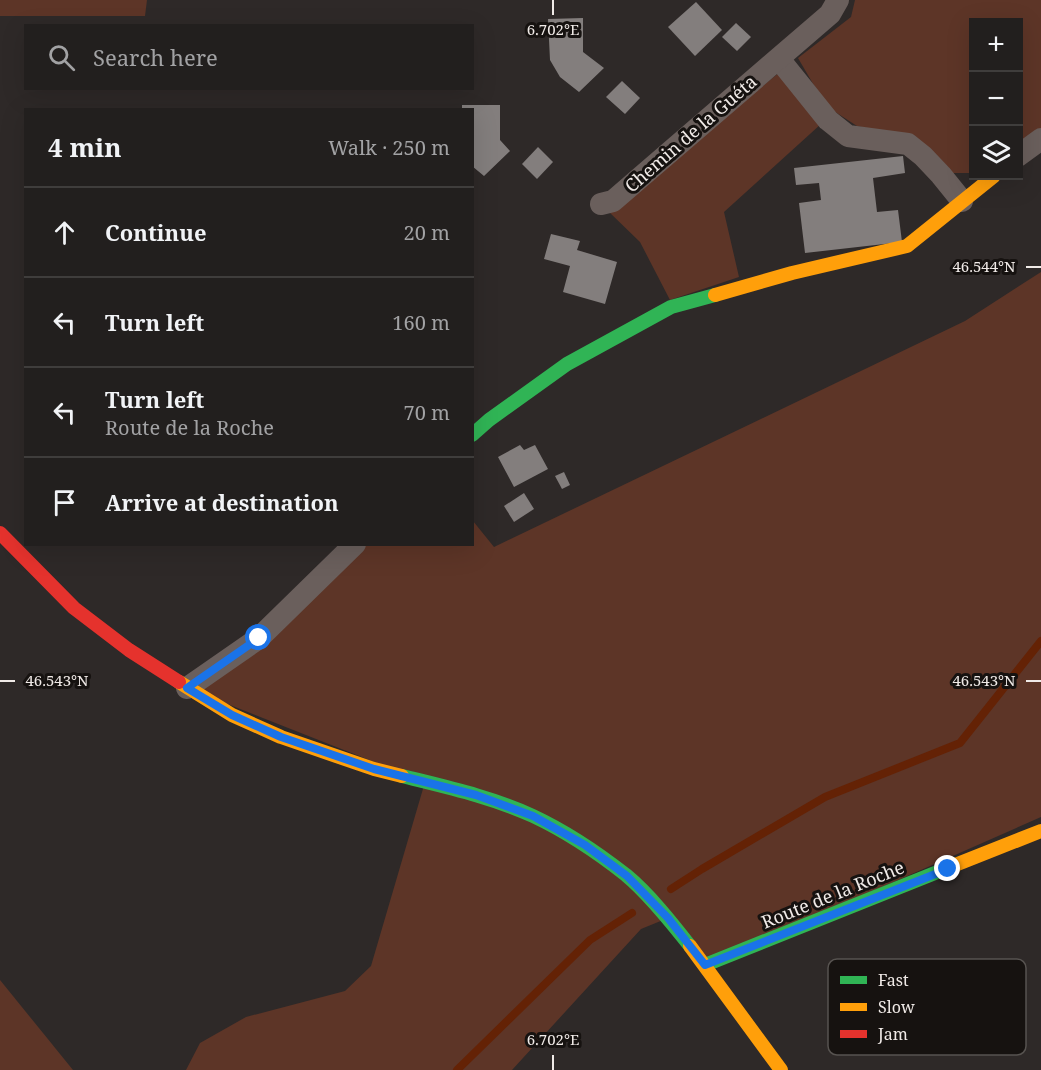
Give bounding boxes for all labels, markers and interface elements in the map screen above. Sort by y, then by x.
map controls [969,18,1023,180]
button: + [969,18,1023,72]
text: 6.702°E [527,19,579,39]
search box [24,24,474,90]
icon: search [45,41,78,74]
text: Search here [93,42,218,72]
street label: Chemin de la Guéta [619,69,761,197]
button: − [969,72,1023,126]
button: layers [969,126,1023,180]
text: 4 min [48,129,122,165]
text: Walk · 250 m [328,134,450,161]
icon: ahead [48,216,81,249]
text: Continue [105,217,207,247]
text: 20 m [404,219,450,246]
text: 46.544°N [952,256,1016,276]
icon: left [48,306,81,339]
text: Turn left [105,307,204,337]
text: 160 m [392,309,450,336]
text: Turn left [105,384,204,414]
icon: left [48,396,81,429]
text: 70 m [404,399,450,426]
text: Route de la Roche [105,414,274,441]
icon: arrive [48,486,81,519]
text: Arrive at destination [105,487,339,517]
route start [245,624,271,650]
text: 46.543°N [25,670,89,690]
text: 46.543°N [952,670,1016,690]
street label: Route de la Roche [758,854,908,934]
route end [934,855,960,881]
legend [828,959,1026,1055]
text: Fast [878,969,909,991]
text: Slow [878,996,915,1018]
text: Jam [877,1023,908,1045]
text: 6.702°E [527,1029,579,1049]

